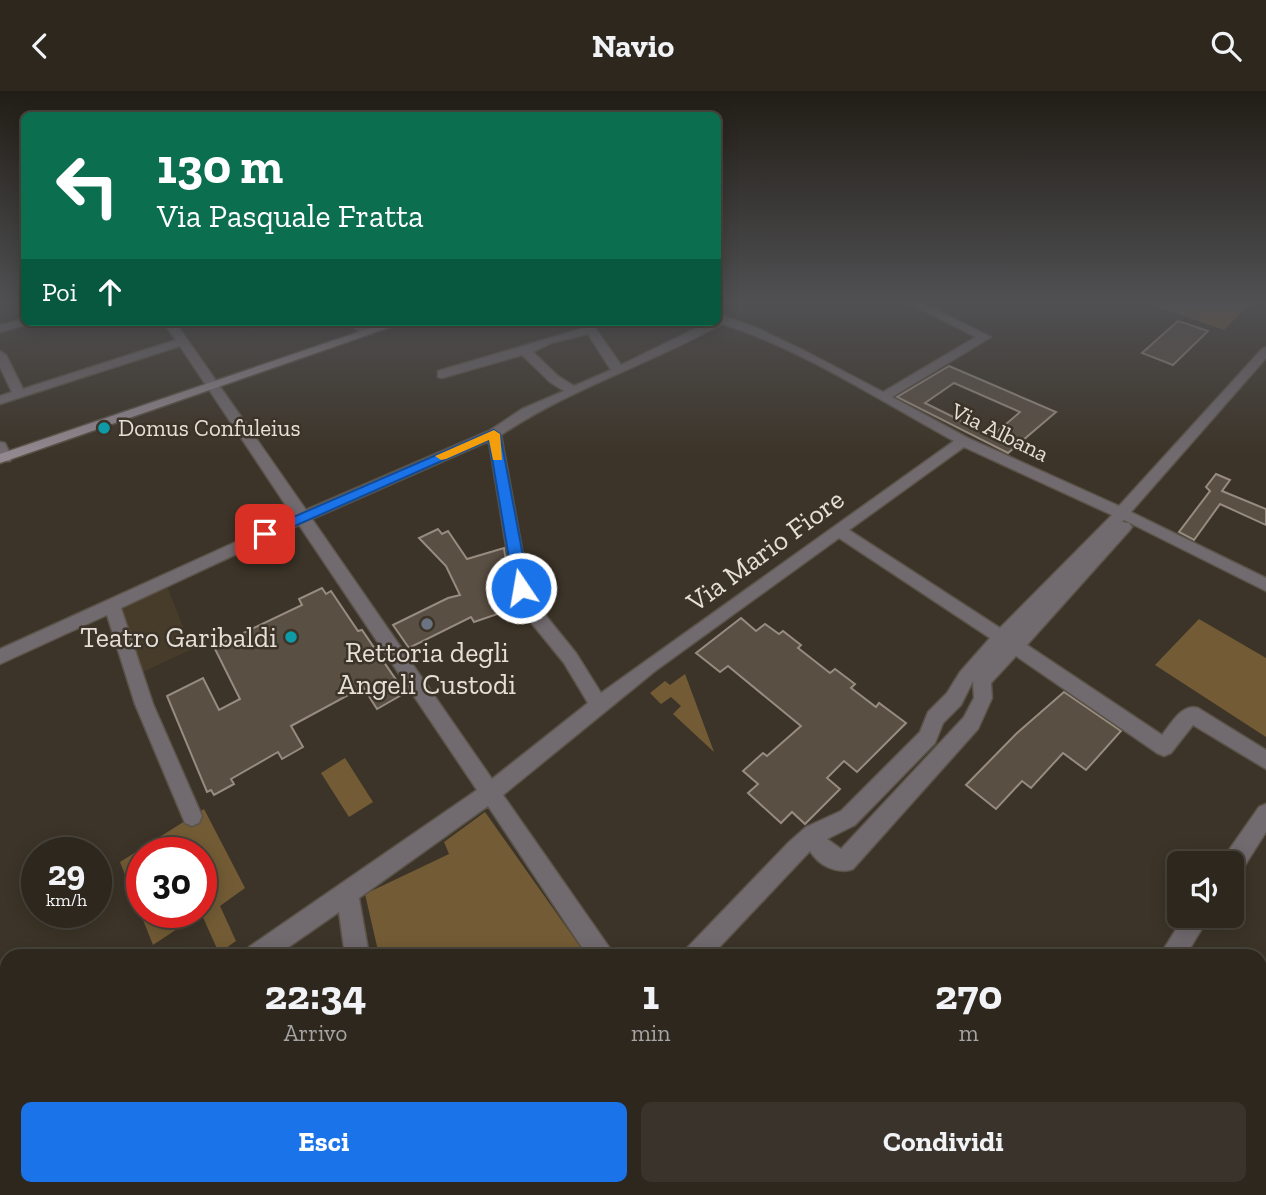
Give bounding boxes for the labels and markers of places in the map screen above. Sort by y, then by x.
place label: Domus Confuleius [118,414,300,442]
marker: Domus Confuleius [96,420,112,436]
pin [235,504,295,564]
marker: Rettoria degli Angeli Custodi [419,616,435,632]
place label: Teatro Garibaldi [80,621,277,654]
marker: Teatro Garibaldi [283,629,299,645]
place label: Rettoria degli Angeli Custodi [338,636,516,701]

